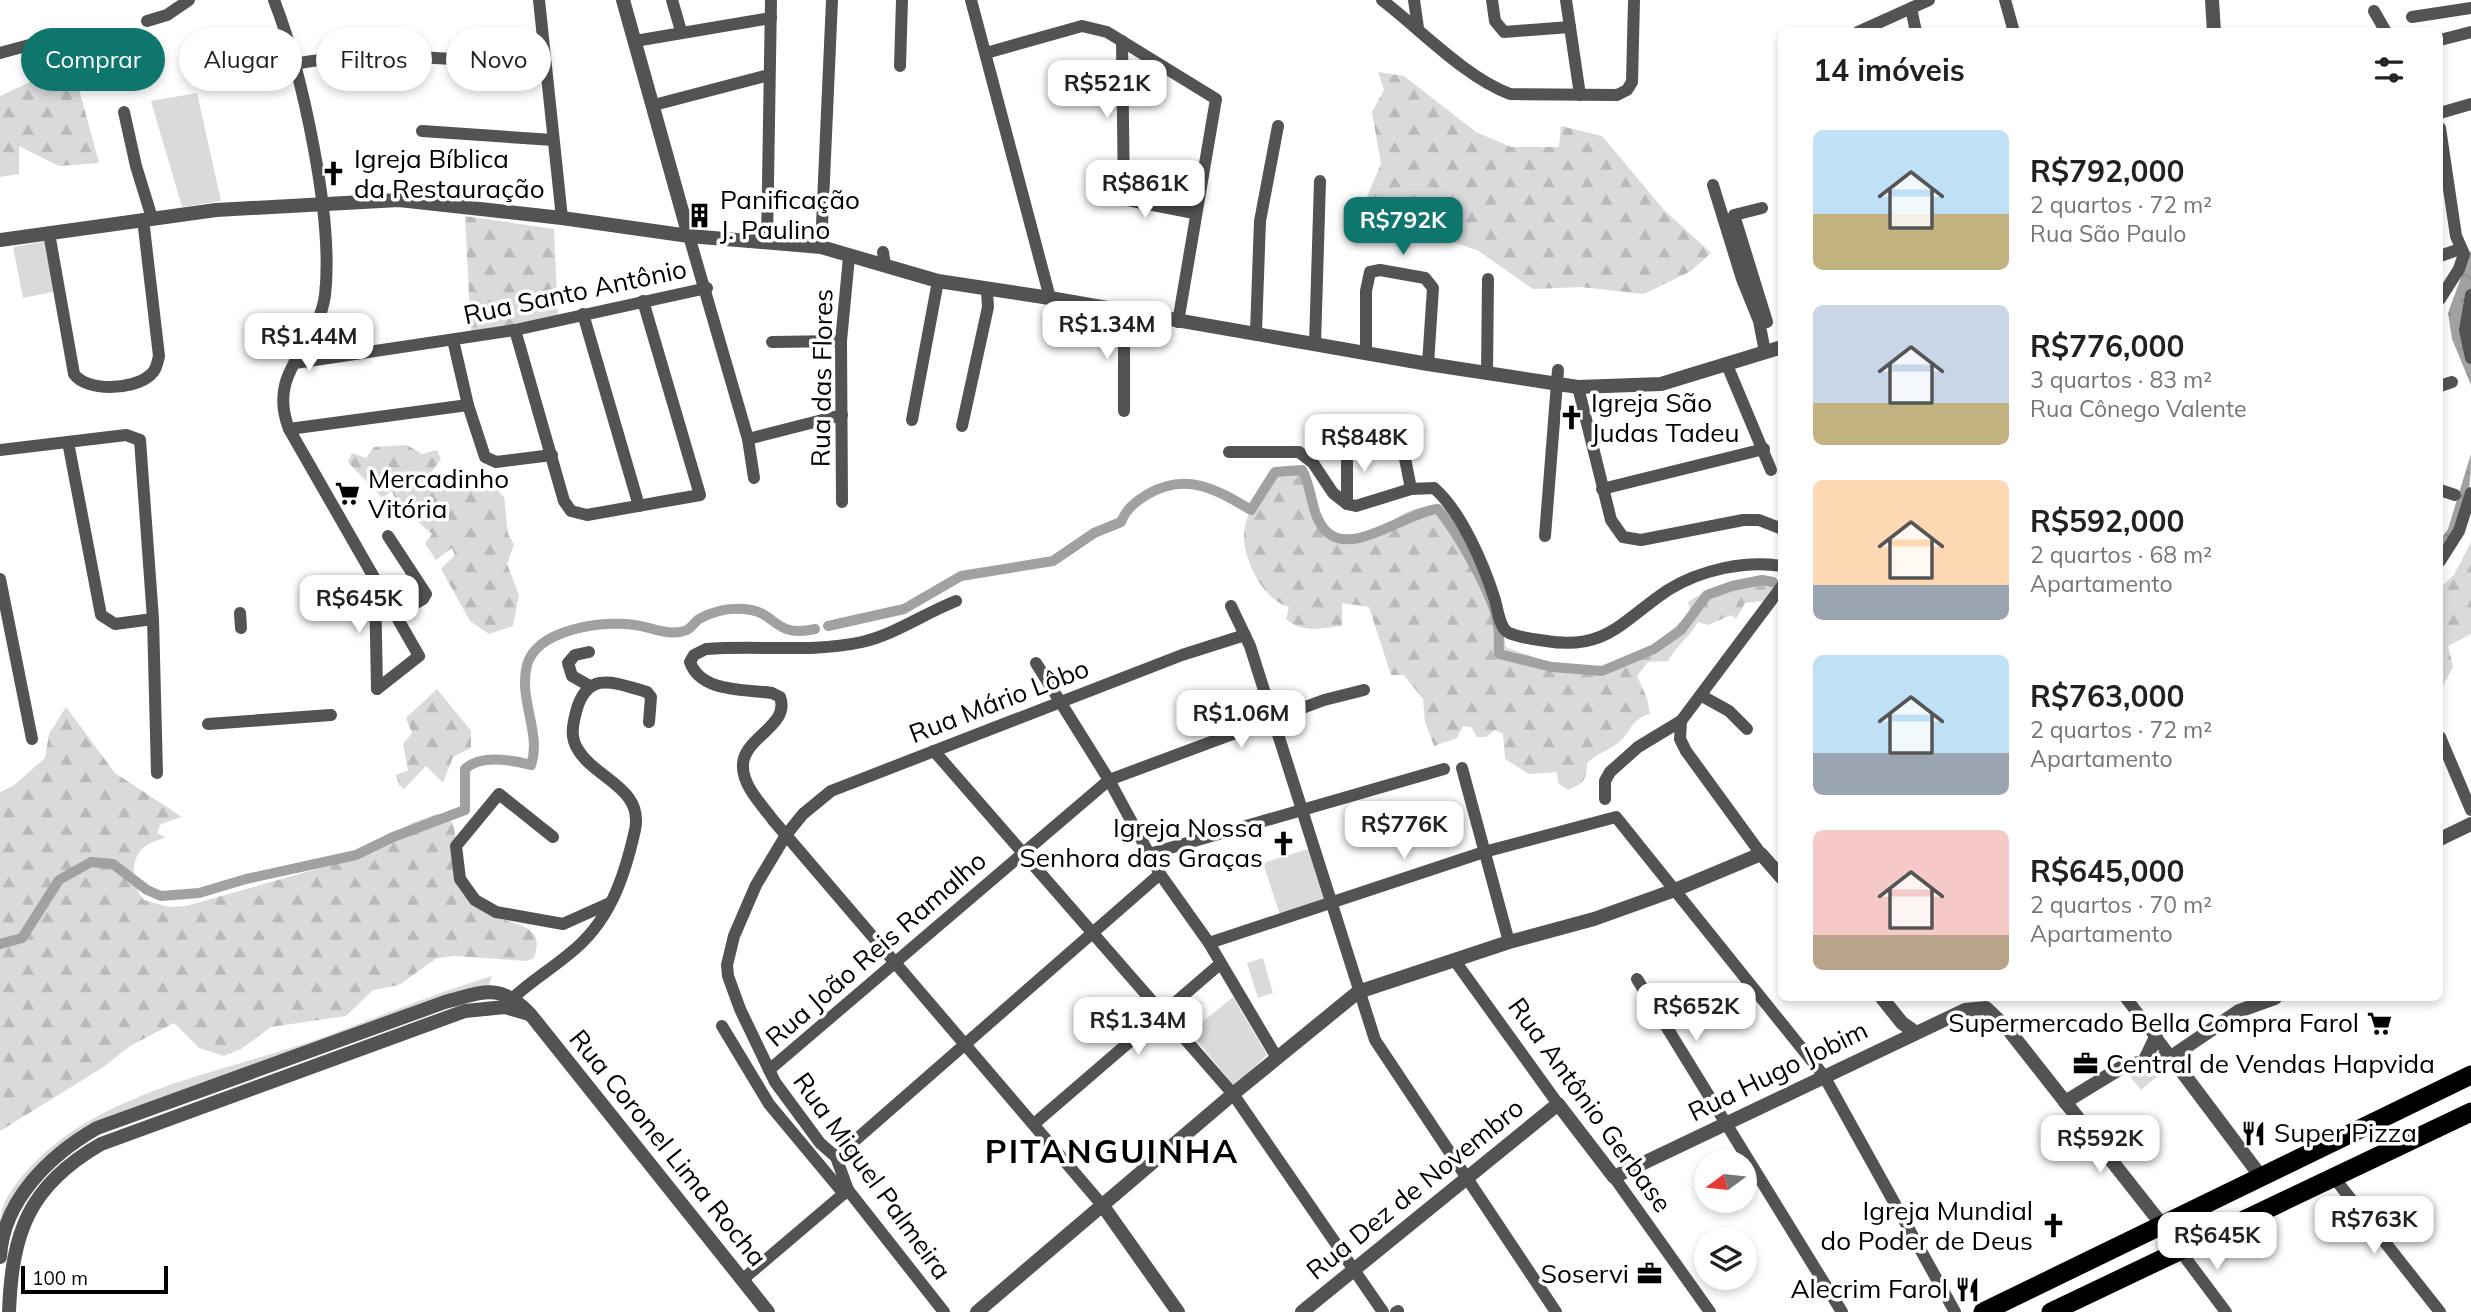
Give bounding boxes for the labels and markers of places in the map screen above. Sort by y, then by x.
pin: R$521K [1050,60,1164,120]
place label: Igreja Bíblica da Restauração [354,142,545,205]
church icon: Igreja Bíblica da Restauração [320,160,348,188]
pin: R$861K [1088,160,1202,220]
place label: Panificação J. Paulino [720,183,860,246]
pin: R$792K [1346,198,1460,257]
building icon: Panificação J. Paulino [686,201,714,229]
pin: R$1.34M [1042,302,1172,361]
pin: R$1.44M [244,314,374,373]
place label: Igreja São Judas Tadeu [1591,386,1740,449]
church icon: Igreja São Judas Tadeu [1557,404,1585,432]
pin: R$848K [1307,414,1421,474]
place label: Mercadinho Vitória [368,462,509,525]
supermarket icon: Mercadinho Vitória [334,480,362,508]
pin: R$645K [302,576,416,635]
pin: R$1.06M [1176,690,1306,750]
pin: R$776K [1347,802,1461,861]
place label: Igreja Nossa Senhora das Graças [1020,811,1263,874]
church icon: Igreja Nossa Senhora das Graças [1269,829,1297,857]
pin: R$652K [1639,984,1753,1043]
pin: R$1.34M [1073,998,1203,1057]
place label: Supermercado Bella Compra Farol [1948,1006,2359,1039]
supermarket icon: Supermercado Bella Compra Farol [2365,1009,2393,1037]
place label: Central de Vendas Hapvida [2106,1047,2435,1080]
office icon: Central de Vendas Hapvida [2072,1050,2100,1078]
pin: R$592K [2043,1116,2157,1175]
place label: Super Pizza [2274,1116,2417,1149]
restaurant icon: Super Pizza [2240,1119,2268,1147]
place label: Igreja Mundial do Poder de Deus [1821,1194,2033,1257]
pin: R$763K [2317,1196,2431,1256]
church icon: Igreja Mundial do Poder de Deus [2039,1212,2067,1240]
pin: R$645K [2160,1212,2274,1272]
place label: Soservi [1541,1257,1629,1290]
office icon: Soservi [1635,1260,1663,1288]
place label: Alecrim Farol [1790,1272,1948,1305]
restaurant icon: Alecrim Farol [1954,1275,1982,1303]

